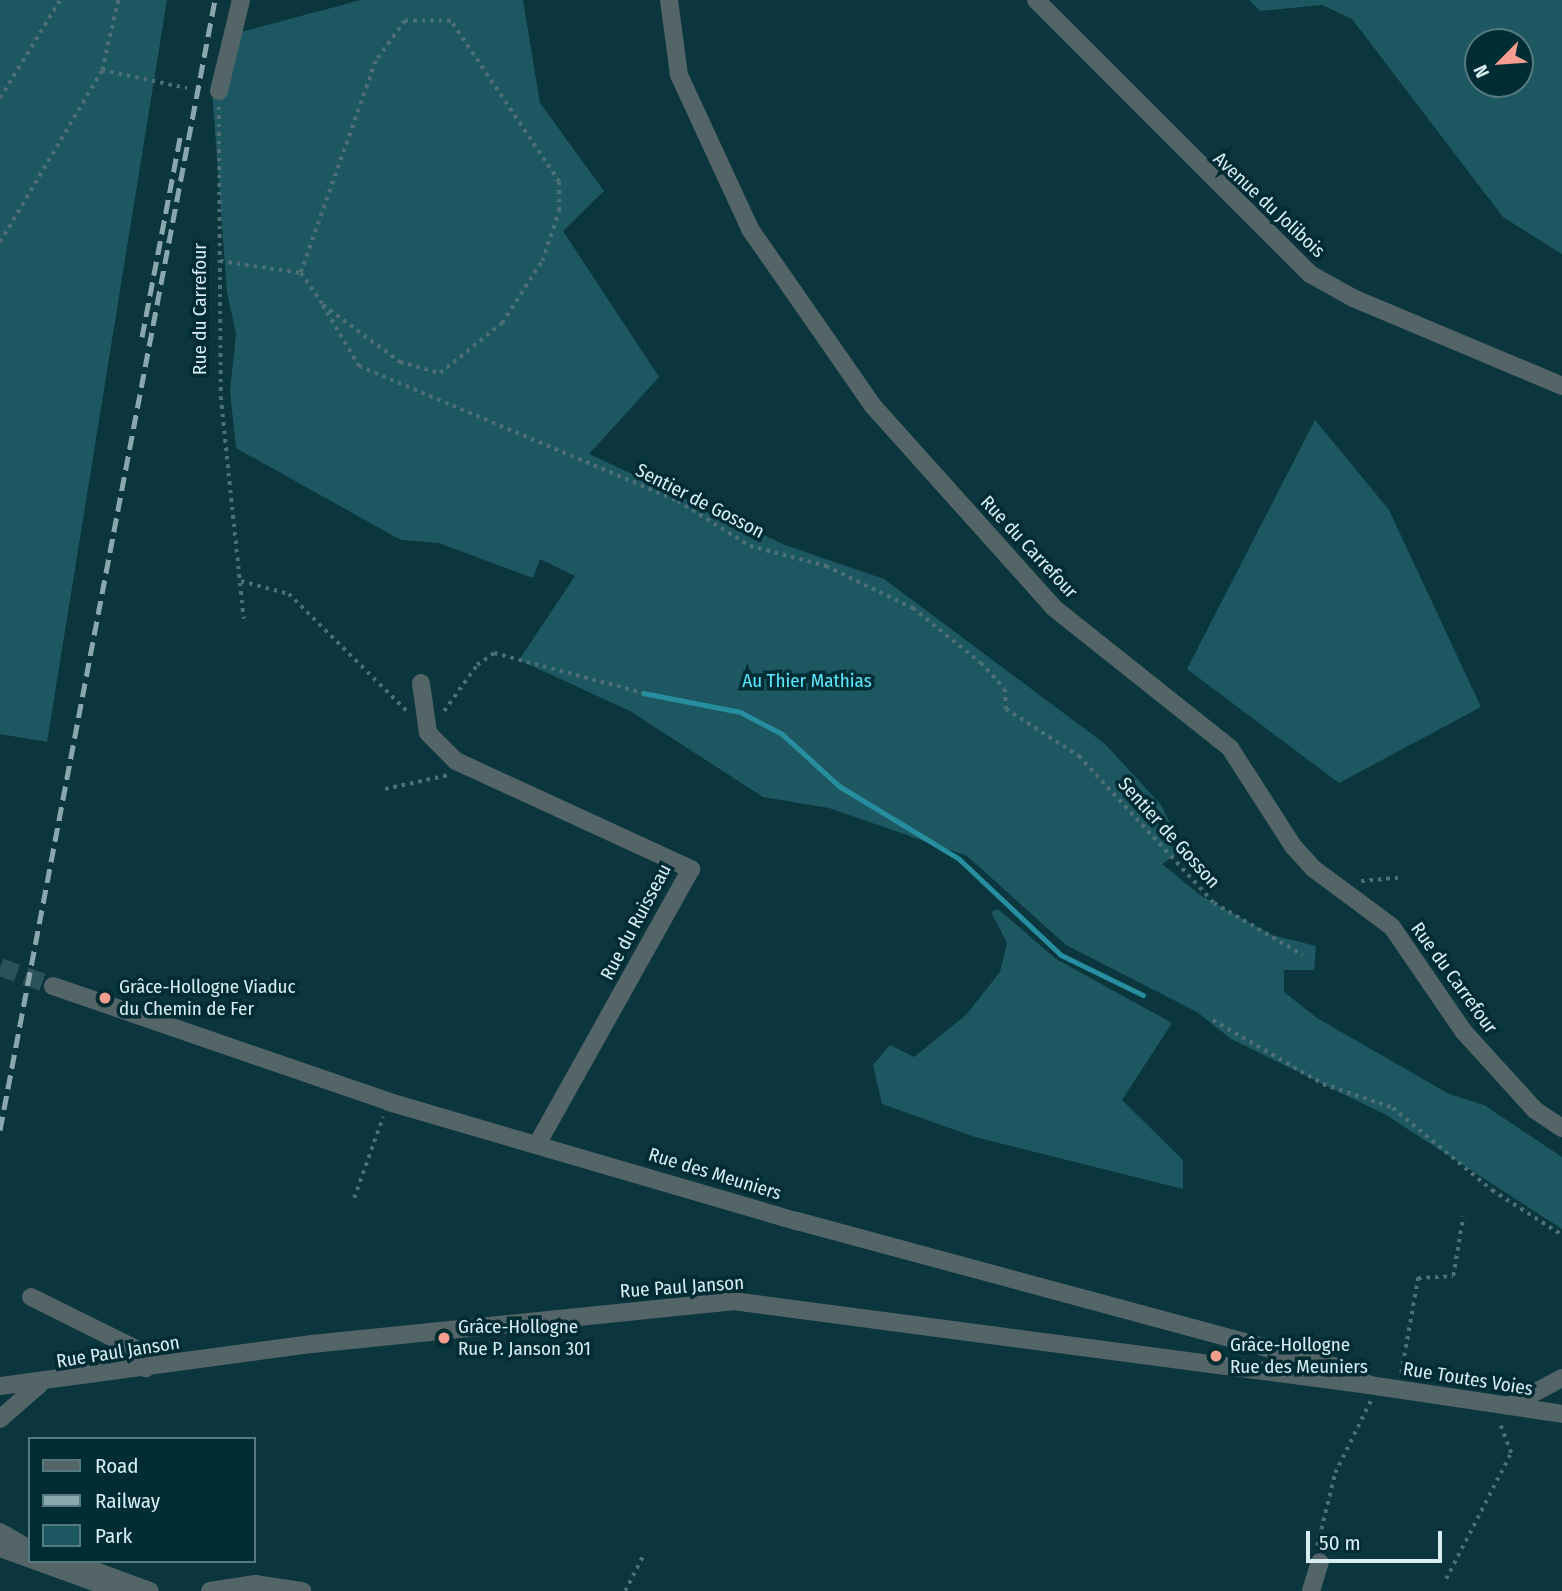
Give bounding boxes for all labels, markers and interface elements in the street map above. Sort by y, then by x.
north arrow [1464,28,1534,98]
text: N [1469,61,1494,81]
street label: Avenue du Jolibois [1209,148,1329,262]
street label: Rue du Carrefour [189,243,211,375]
street label: Sentier de Gosson [632,459,768,543]
street label: Rue du Carrefour [976,491,1082,603]
park label: Au Thier Mathias [742,670,872,692]
street label: Sentier de Gosson [1113,773,1225,893]
street label: Rue du Ruisseau [596,860,676,984]
street label: Rue du Carrefour [1406,918,1502,1038]
place label: Grâce-Hollogne Viaduc du Chemin de Fer [119,976,296,1020]
marker: Grâce-Hollogne Viaduc du Chemin de Fer [97,990,113,1006]
street label: Rue des Meuniers [646,1143,784,1205]
street label: Rue Paul Janson [619,1271,745,1303]
place label: Grâce-Hollogne Rue P. Janson 301 [458,1316,591,1360]
marker: Grâce-Hollogne Rue P. Janson 301 [436,1330,452,1346]
street label: Rue Paul Janson [55,1331,181,1373]
place label: Grâce-Hollogne Rue des Meuniers [1230,1334,1368,1378]
marker: Grâce-Hollogne Rue des Meuniers [1208,1348,1224,1364]
street label: Rue Toutes Voies [1401,1357,1535,1401]
legend [28,1437,256,1563]
text: Road [95,1453,139,1479]
text: Railway [95,1488,160,1514]
scale bar [1310,1518,1446,1562]
text: Park [95,1523,132,1549]
text: 50 m [1319,1530,1361,1556]

